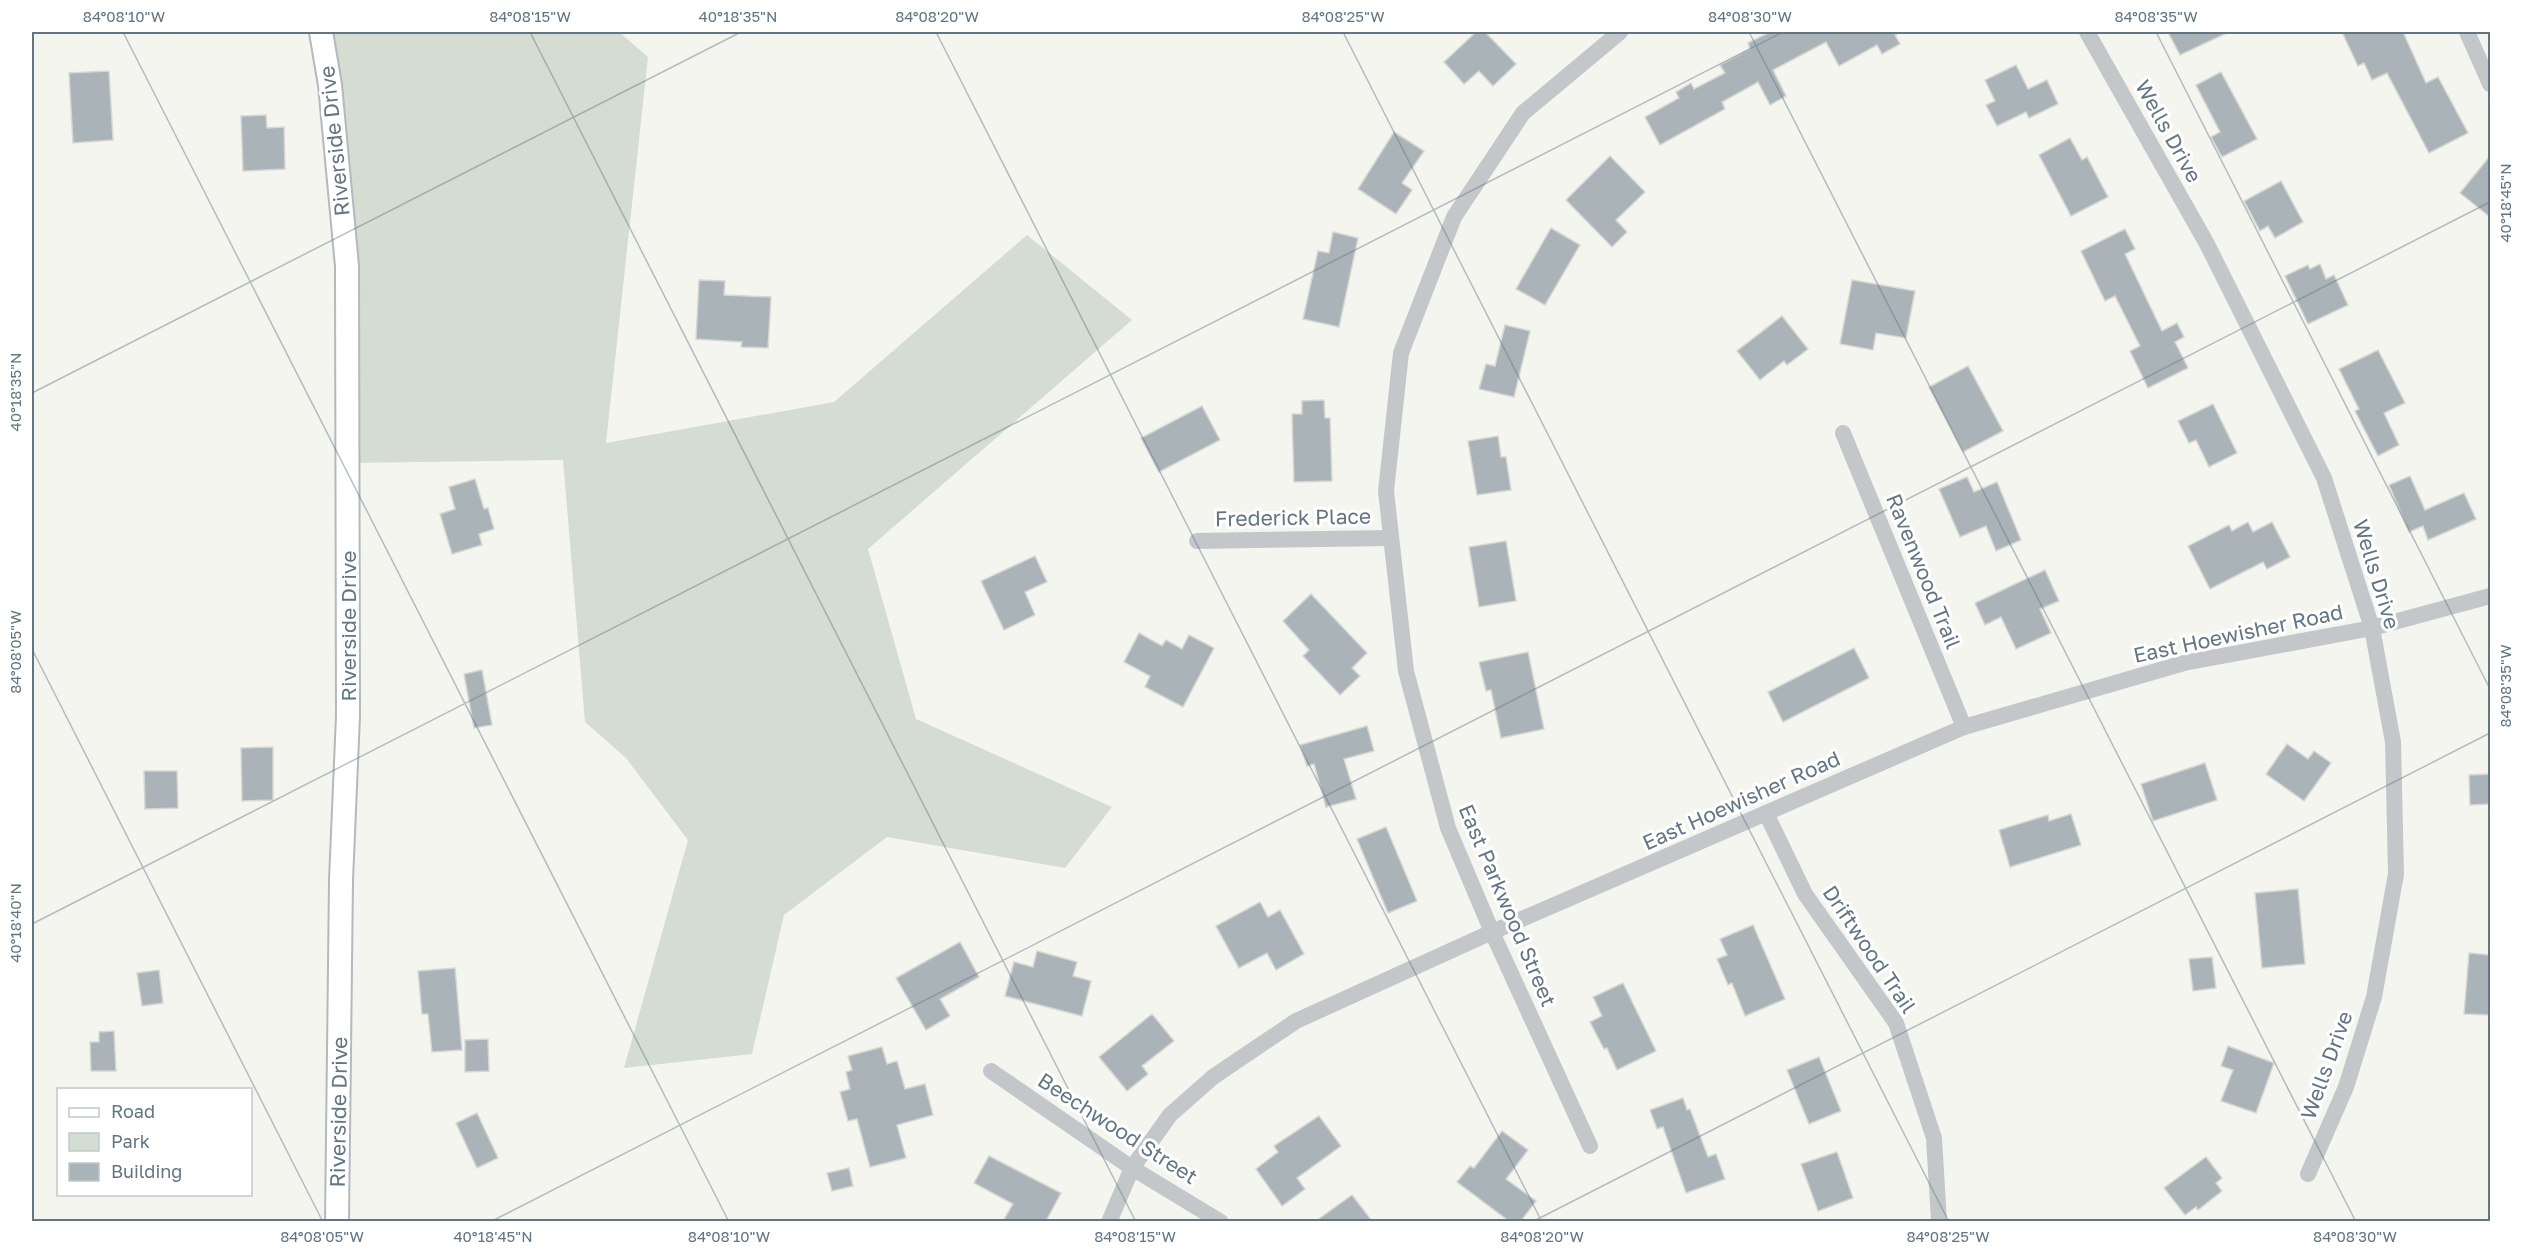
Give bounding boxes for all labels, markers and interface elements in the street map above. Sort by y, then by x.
text: 84°08'10"W [83,7,165,25]
text: 84°08'15"W [489,7,571,25]
text: 40°18'35"N [699,7,777,25]
text: 84°08'20"W [895,7,979,25]
text: 84°08'25"W [1301,7,1385,25]
text: 84°08'30"W [1708,7,1792,25]
text: 84°08'35"W [2114,7,2198,25]
street label: Riverside Drive [313,65,355,217]
street label: Wells Drive [2130,75,2208,187]
text: 40°18'45"N [2496,163,2514,243]
text: 40°18'35"N [6,353,24,431]
street label: Ravenwood Trail [1881,490,1967,652]
street label: Frederick Place [1215,503,1371,531]
street label: Wells Drive [2348,516,2406,632]
street label: Riverside Drive [335,551,361,701]
street label: East Hoewisher Road [2131,598,2345,668]
text: 84°08'05"W [6,610,24,694]
text: 84°08'35"W [2496,644,2514,728]
street label: East Hoewisher Road [1638,745,1844,855]
street label: East Parkwood Street [1454,800,1562,1010]
street label: Driftwood Trail [1818,880,1922,1018]
text: 40°18'40"N [6,883,24,963]
street label: Wells Drive [2294,1007,2358,1123]
street label: Riverside Drive [324,1036,352,1188]
street label: Beechwood Street [1033,1067,1203,1189]
legend [57,1088,252,1196]
text: Road [111,1100,155,1122]
text: Park [111,1130,150,1152]
text: Building [111,1160,182,1182]
text: 84°08'05"W [280,1227,364,1245]
text: 40°18'45"N [453,1227,533,1245]
text: 84°08'10"W [688,1227,770,1245]
text: 84°08'15"W [1094,1227,1176,1245]
text: 84°08'20"W [1500,1227,1584,1245]
text: 84°08'25"W [1906,1227,1990,1245]
text: 84°08'30"W [2313,1227,2397,1245]

